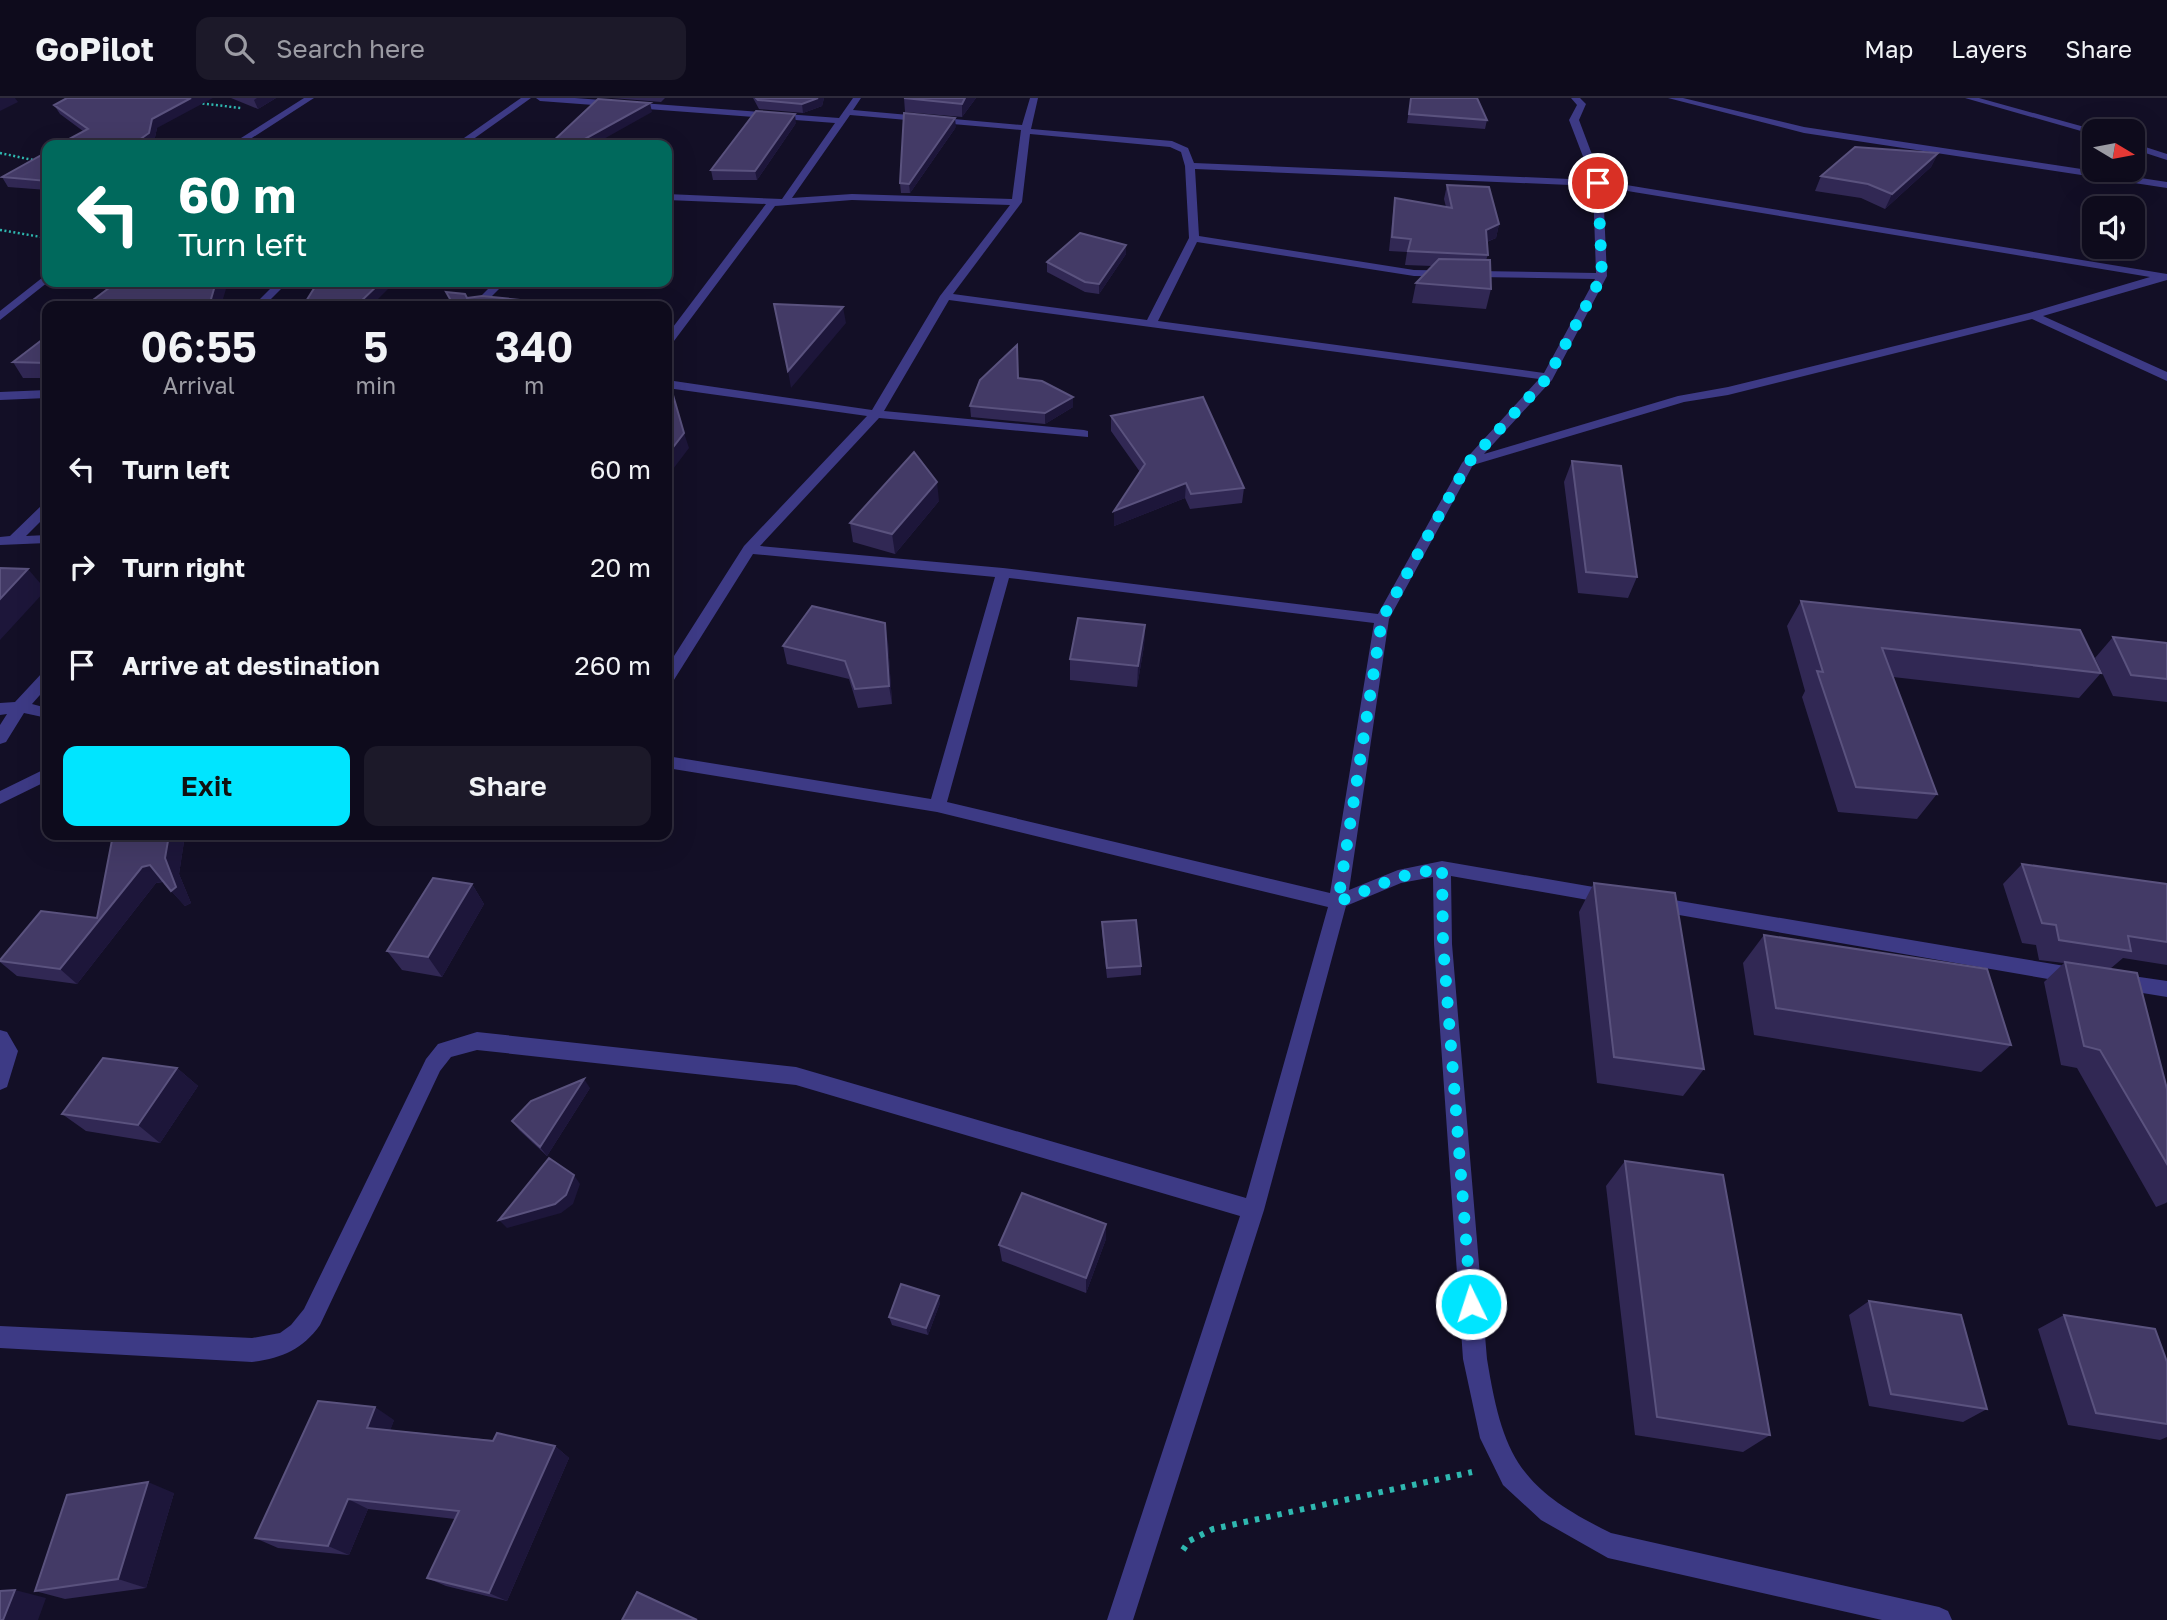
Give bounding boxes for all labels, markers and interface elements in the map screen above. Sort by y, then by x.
search box [196,17,686,80]
text: GoPilot [35,29,154,68]
icon: search [220,29,258,67]
text: Search here [276,33,425,64]
text: Map [1864,34,1913,63]
text: Layers [1951,34,2027,63]
text: Share [2065,34,2132,63]
north arrow [2082,119,2146,182]
map controls [2082,119,2145,259]
pin [1568,153,1628,213]
icon: arrive [1579,164,1617,202]
text: 60 m [178,165,296,224]
icon: left [63,168,154,259]
button: sound [2082,196,2145,259]
text: Turn left [178,225,307,263]
text: 06:55 [141,321,257,371]
text: 5 [363,321,388,371]
text: 340 [495,321,573,371]
text: Arrival [163,371,235,399]
text: min [356,371,396,399]
text: m [524,371,544,399]
icon: left [63,450,101,488]
text: Turn left [122,454,230,485]
text: 60 m [590,454,651,485]
icon: right [63,548,101,586]
text: Turn right [122,552,245,583]
text: 20 m [590,552,651,583]
icon: arrive [63,646,101,684]
text: Arrive at destination [122,650,380,681]
text: 260 m [575,650,651,681]
button: Exit [63,746,350,826]
button: Share [364,746,651,826]
position arrow [1434,1267,1508,1341]

